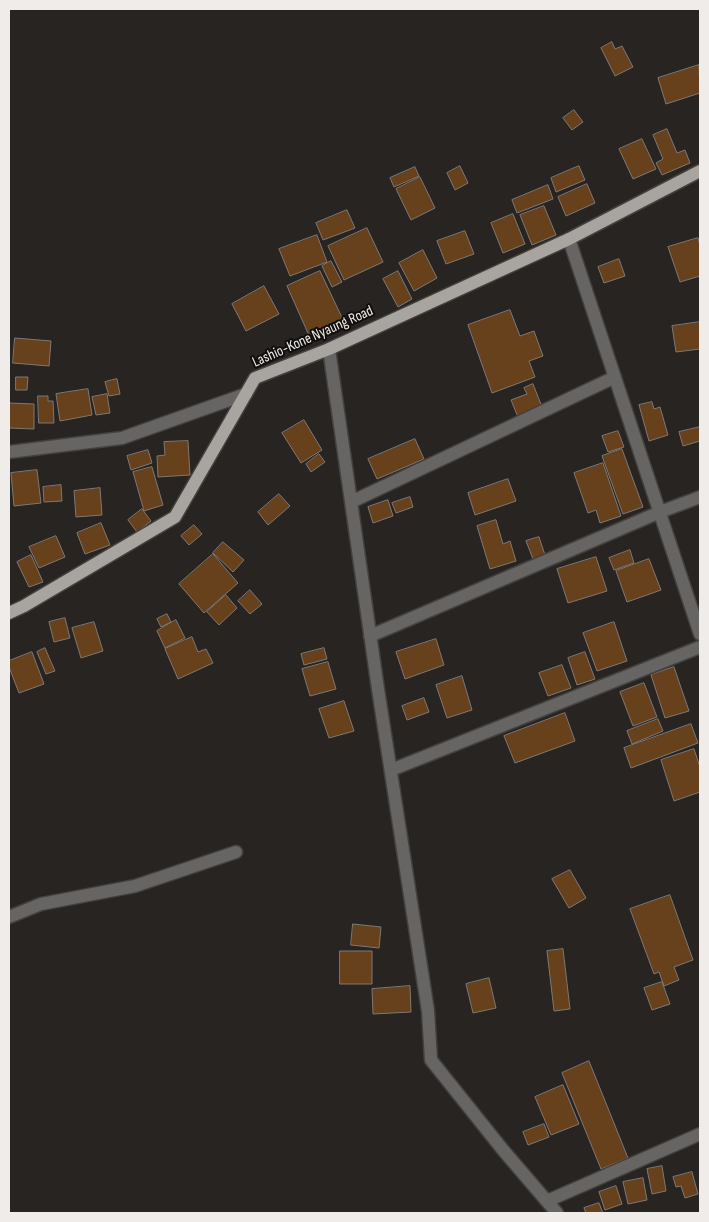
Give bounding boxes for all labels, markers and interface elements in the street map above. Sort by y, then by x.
street label: Lashio-Kone Nyaung Road [250,302,376,372]

